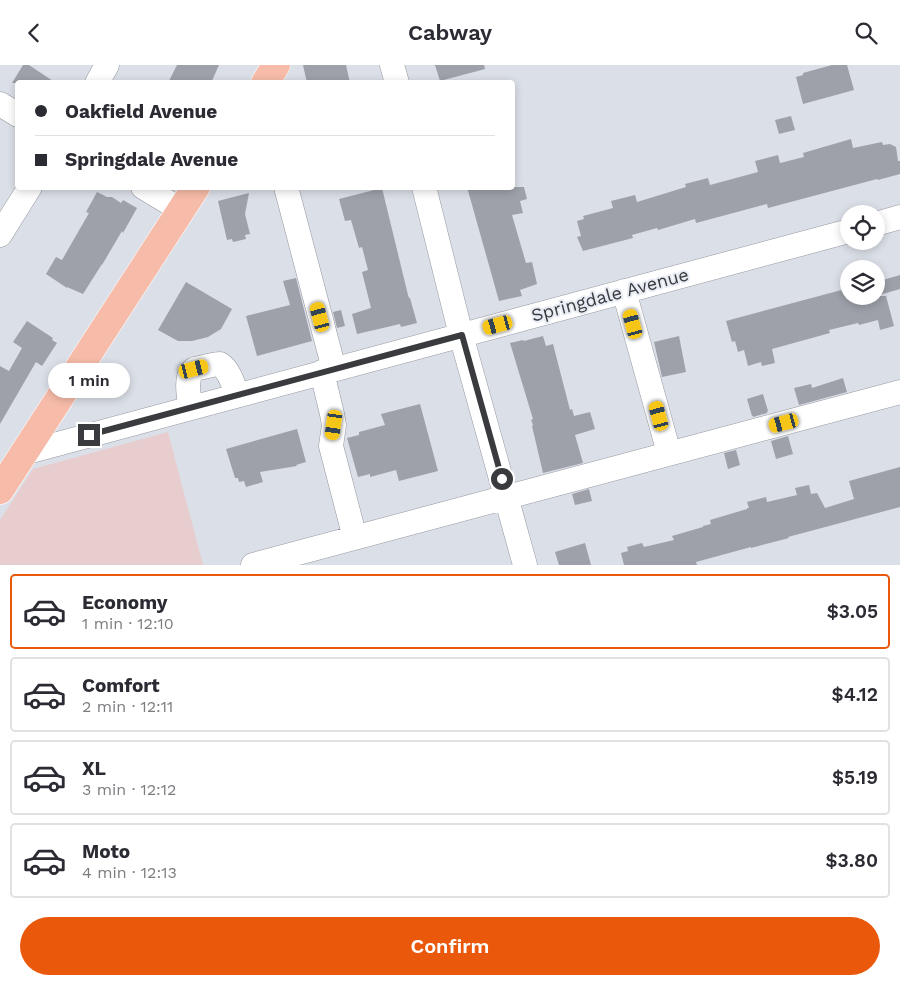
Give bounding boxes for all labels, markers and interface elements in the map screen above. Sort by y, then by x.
icon: back [20,19,48,47]
icon: search [852,19,880,47]
text: Cabway [408,20,492,45]
text: Oakfield Avenue [65,100,217,123]
text: Springdale Avenue [65,148,238,171]
map controls [840,205,885,305]
button: locate [840,205,885,250]
button: layers [840,260,885,305]
street label: Springdale Avenue [529,263,691,326]
car [308,301,331,333]
car [621,308,644,340]
car [481,314,514,336]
car [177,358,210,380]
callout: 1 min [48,363,130,397]
text: 1 min [68,371,110,390]
car [647,400,670,432]
car [324,409,343,441]
car [767,412,800,434]
route end [78,424,100,446]
route start [491,468,513,490]
icon: car [22,589,67,634]
text: Economy [82,591,167,614]
text: $3.05 [827,600,878,623]
text: 1 min · 12:10 [82,614,174,633]
icon: car [22,672,67,717]
text: Comfort [82,674,160,697]
text: $4.12 [832,683,878,706]
text: 2 min · 12:11 [82,697,173,716]
icon: car [22,755,67,800]
text: XL [82,757,106,780]
text: $5.19 [832,766,878,789]
text: 3 min · 12:12 [82,780,176,799]
icon: car [22,838,67,883]
text: Moto [82,840,130,863]
text: $3.80 [826,849,878,872]
text: 4 min · 12:13 [82,863,177,882]
button: Confirm [20,917,880,975]

